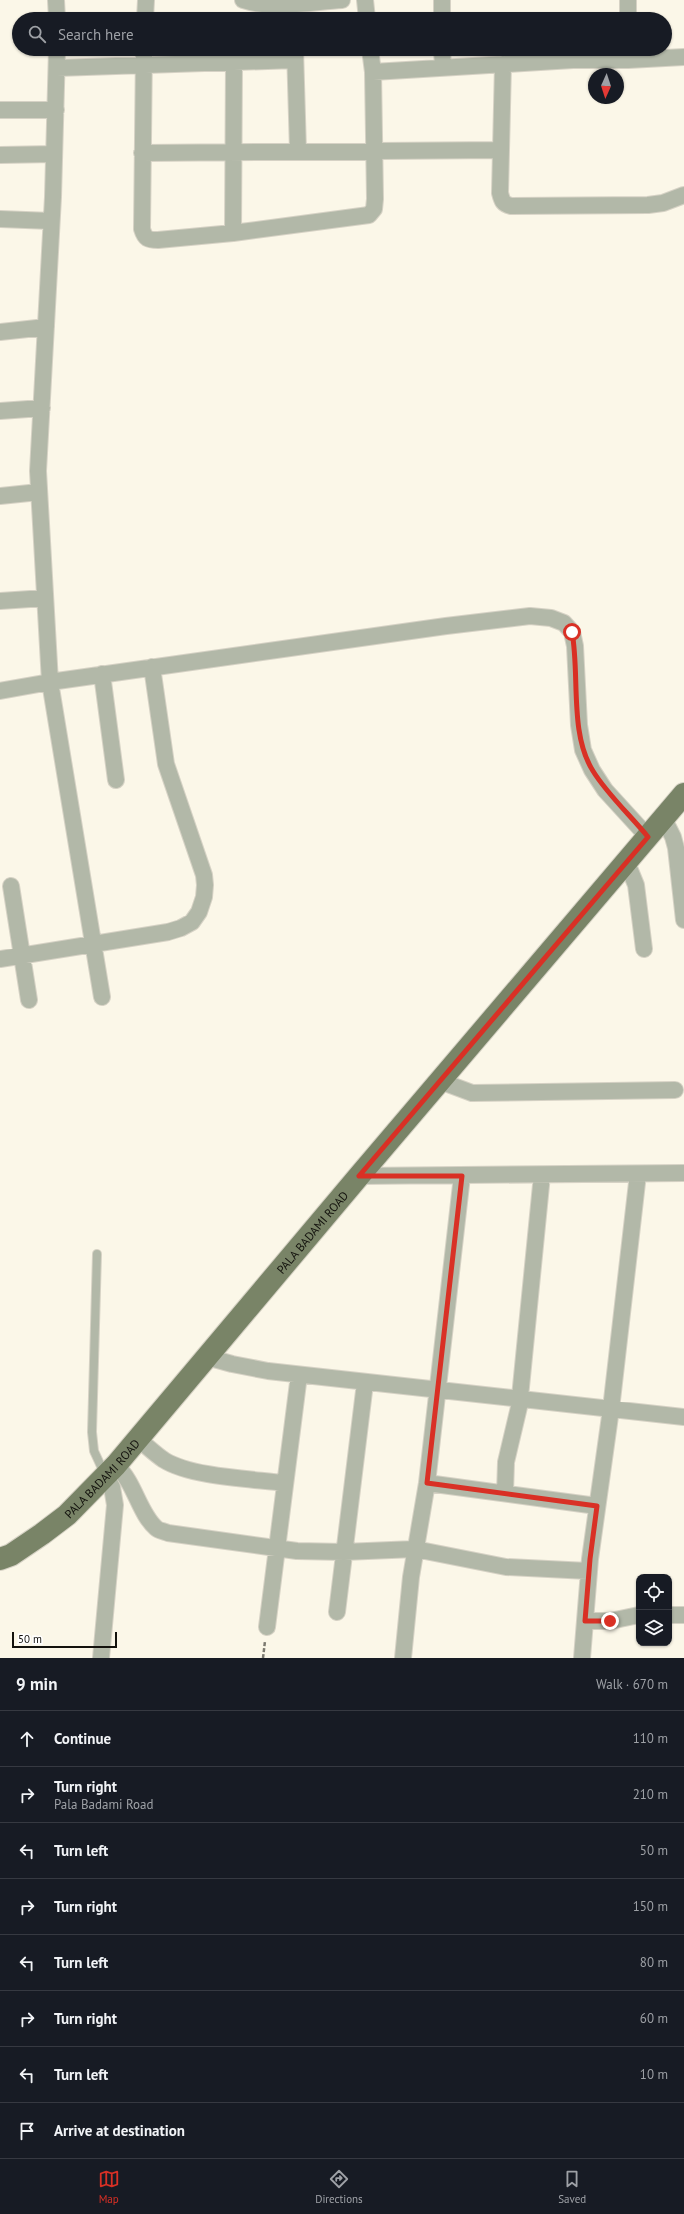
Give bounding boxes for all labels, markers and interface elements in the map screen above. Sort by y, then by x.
search box [12,12,672,56]
icon: search [26,23,48,45]
text: Search here [58,25,134,44]
north arrow [588,68,624,104]
route start [563,623,581,641]
street label: PALA BADAMI ROAD [273,1188,351,1276]
street label: PALA BADAMI ROAD [61,1435,142,1521]
map controls [636,1574,672,1646]
button: locate [636,1574,672,1610]
button: layers [636,1610,672,1646]
route end [601,1612,619,1630]
scale bar [12,1630,117,1649]
text: 50 m [18,1632,42,1646]
text: 9 min [16,1673,57,1695]
text: Walk · 670 m [596,1676,668,1693]
icon: ahead [16,1728,38,1750]
text: Continue [54,1729,111,1748]
text: 110 m [633,1730,668,1747]
text: Turn right [54,1777,117,1796]
icon: right [16,1784,38,1806]
text: 210 m [633,1786,668,1803]
text: Pala Badami Road [54,1796,154,1813]
icon: left [16,1840,38,1862]
text: Turn left [54,1841,108,1860]
text: 50 m [640,1842,668,1859]
icon: right [16,1896,38,1918]
text: Turn right [54,1897,117,1916]
text: 150 m [633,1898,668,1915]
icon: left [16,1952,38,1974]
text: Turn left [54,1953,108,1972]
text: 80 m [640,1954,668,1971]
icon: right [16,2008,38,2030]
text: Turn right [54,2009,117,2028]
text: 60 m [640,2010,668,2027]
icon: left [16,2064,38,2086]
text: Turn left [54,2065,108,2084]
text: 10 m [640,2066,668,2083]
icon: arrive [16,2120,38,2142]
text: Arrive at destination [54,2121,185,2140]
tab: Map [98,2168,120,2206]
tab: Directions [315,2168,363,2206]
tab: Saved [558,2168,586,2206]

